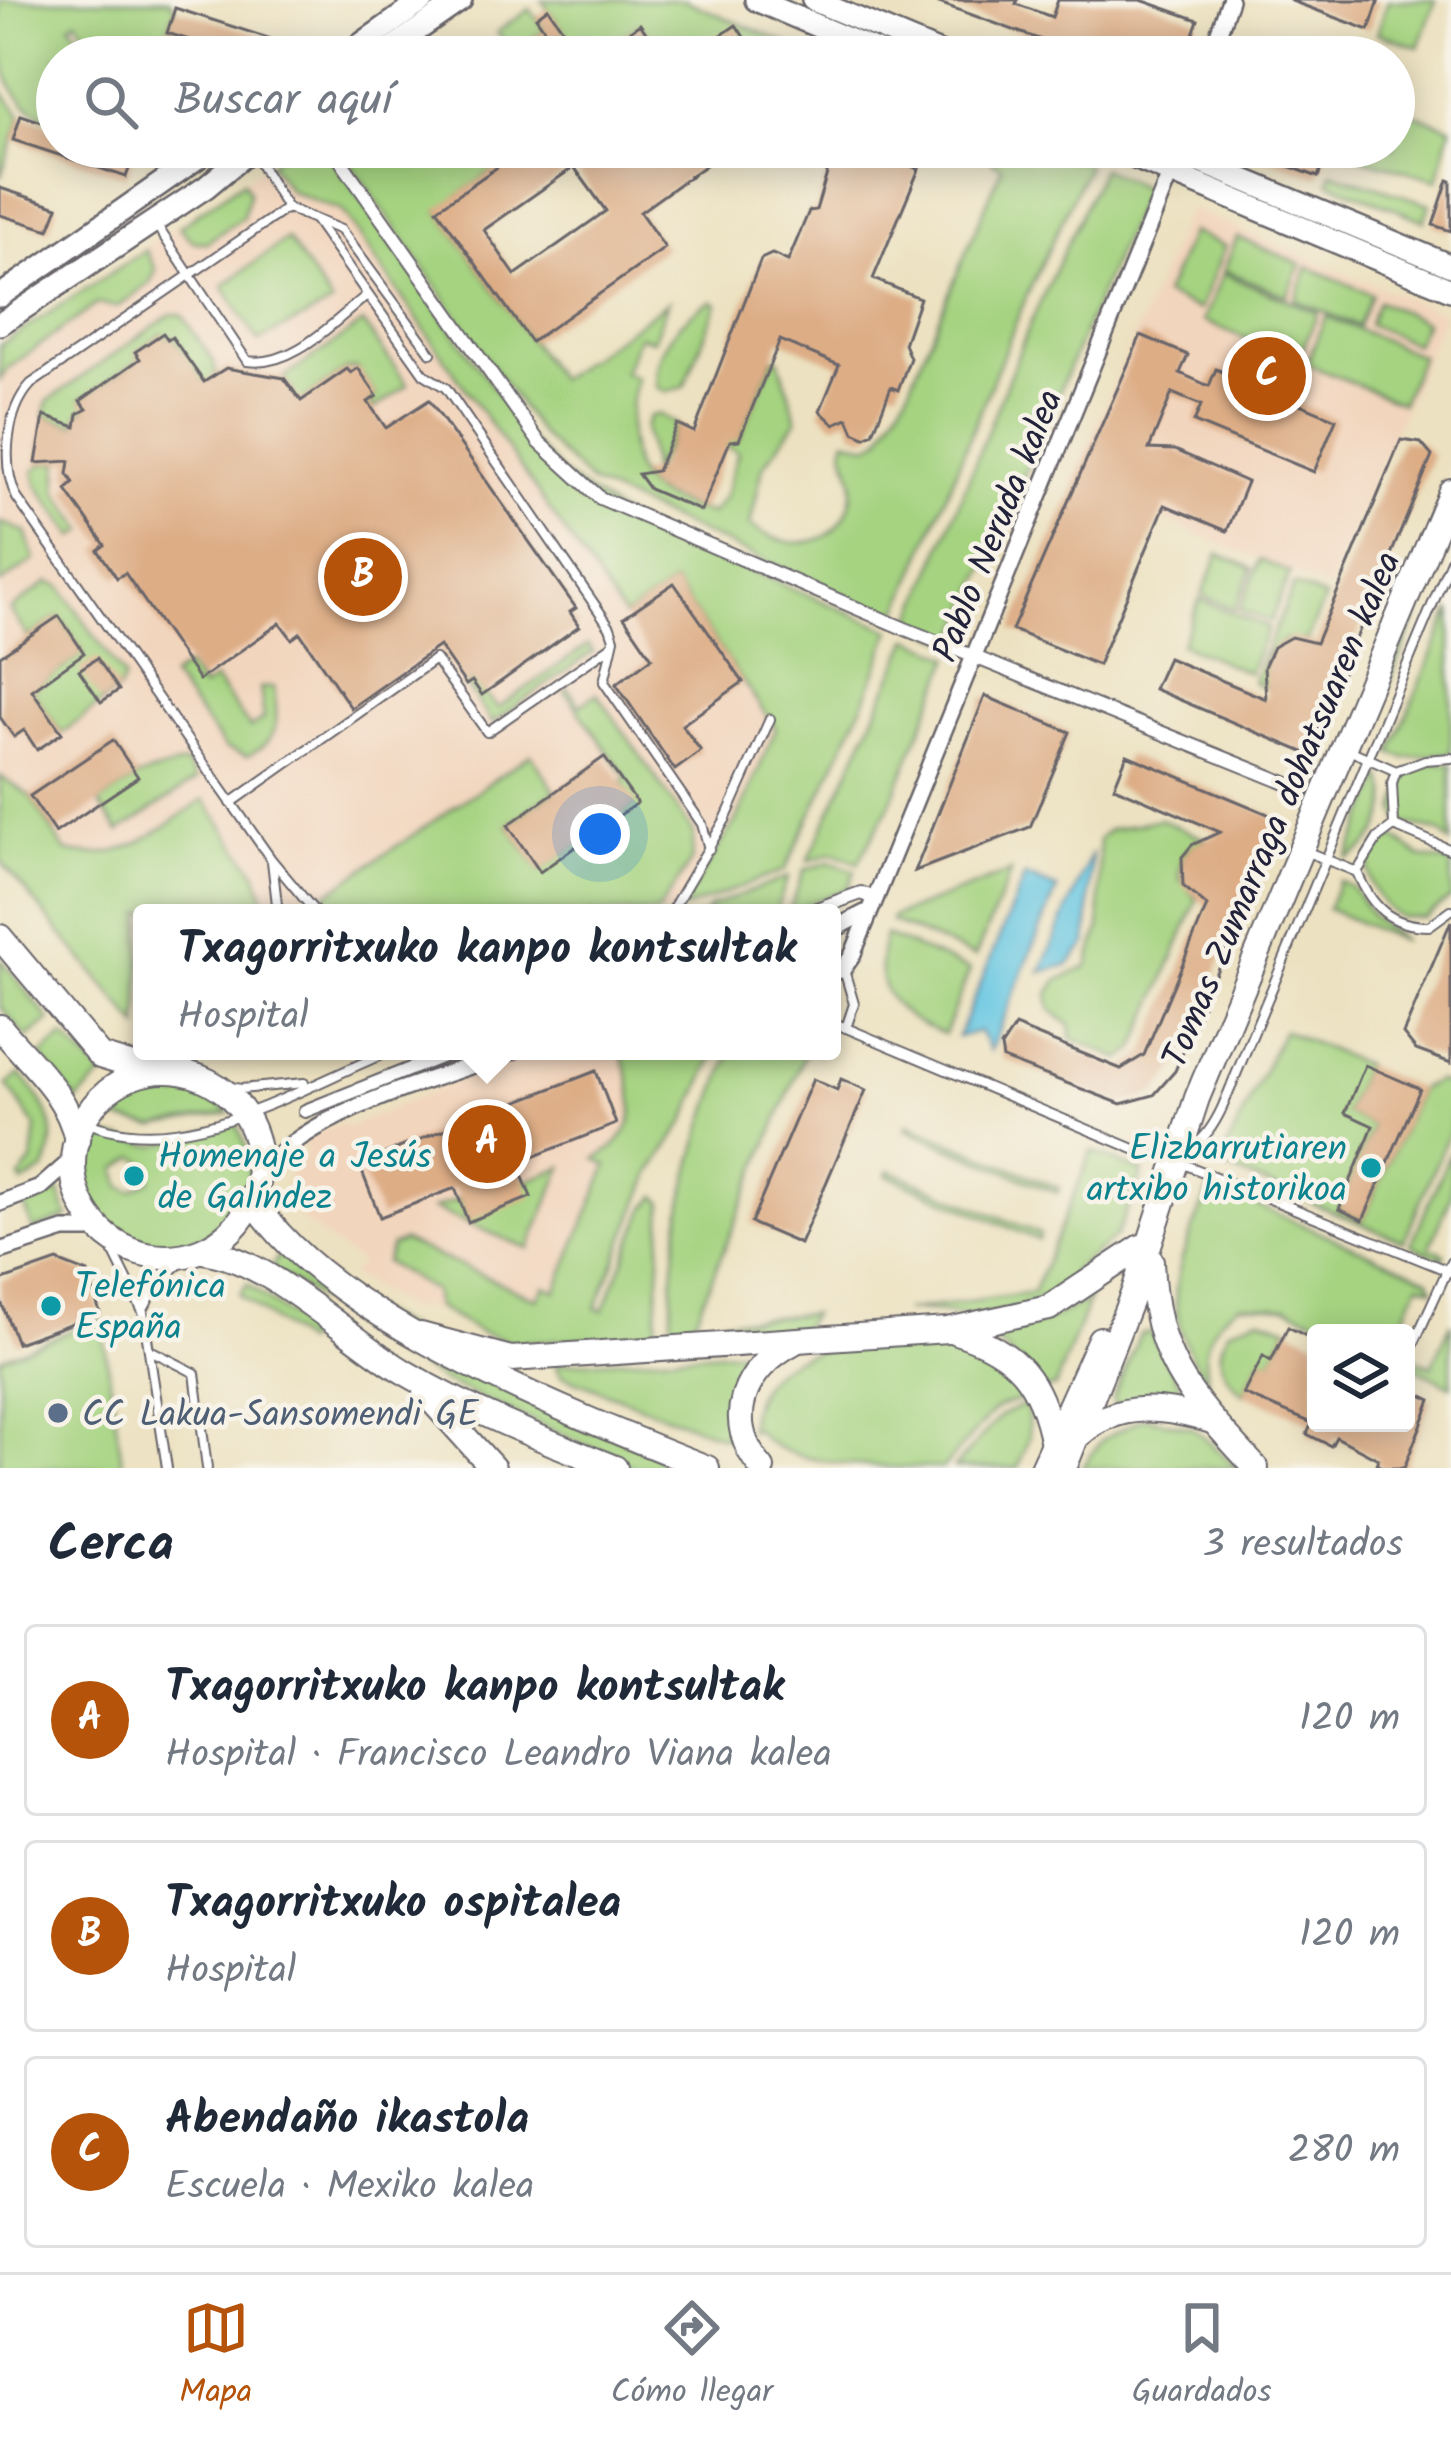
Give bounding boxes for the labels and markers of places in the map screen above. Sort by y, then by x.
pin: C [1228,331,1306,421]
pin: B [324,532,402,622]
pin: A [448,1099,526,1189]
place label: Elizbarrutiaren artxibo historikoa [1087,1122,1347,1220]
place label: Homenaje a Jesús de Galíndez [158,1130,431,1228]
marker: Elizbarrutiaren artxibo historikoa [1358,1155,1384,1181]
marker: Homenaje a Jesús de Galíndez [121,1163,147,1189]
place label: Telefónica España [75,1260,226,1358]
marker: Telefónica España [38,1293,64,1319]
place label: CC Lakua-Sansomendi GE [82,1388,480,1445]
marker: CC Lakua-Sansomendi GE [45,1400,71,1426]

